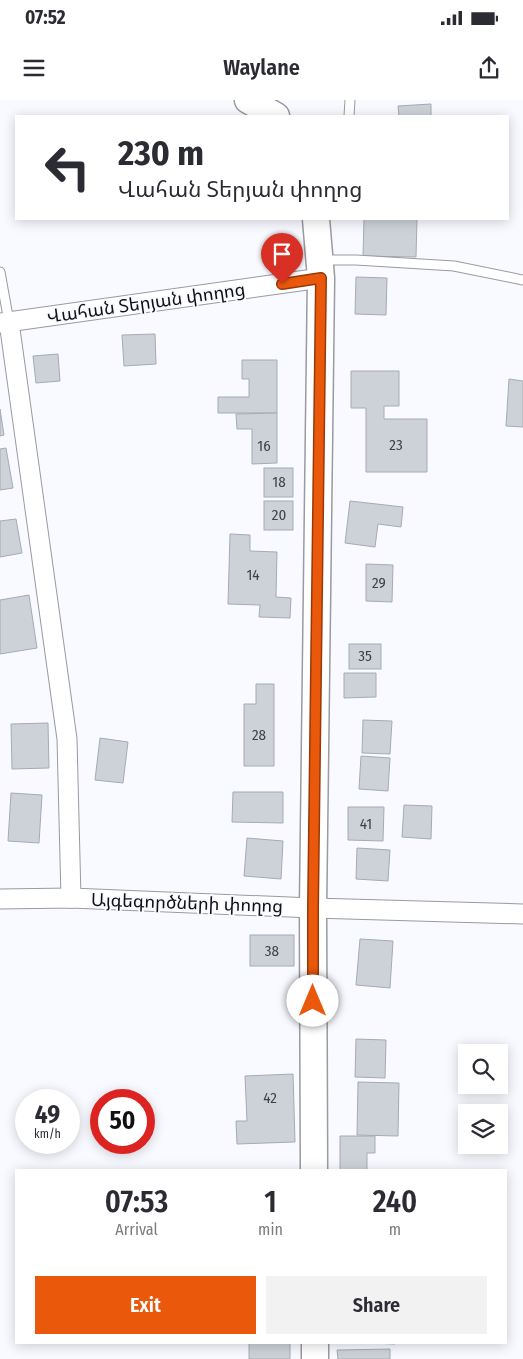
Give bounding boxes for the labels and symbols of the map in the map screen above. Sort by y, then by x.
pin [261,233,303,284]
street label: Վահան Տերյան փողոց [45,278,247,328]
house number: 23 [389,436,403,454]
house number: 16 [257,437,271,455]
house number: 18 [272,473,286,491]
house number: 20 [272,506,286,524]
house number: 14 [246,566,260,584]
house number: 29 [372,574,386,592]
house number: 35 [358,647,372,665]
house number: 28 [252,726,266,744]
house number: 41 [360,815,372,833]
street label: Այգեգործների փողոց [91,889,283,917]
house number: 38 [265,942,279,960]
position arrow [286,974,338,1026]
speed limit sign: 50 [90,1089,155,1154]
house number: 42 [263,1089,277,1107]

